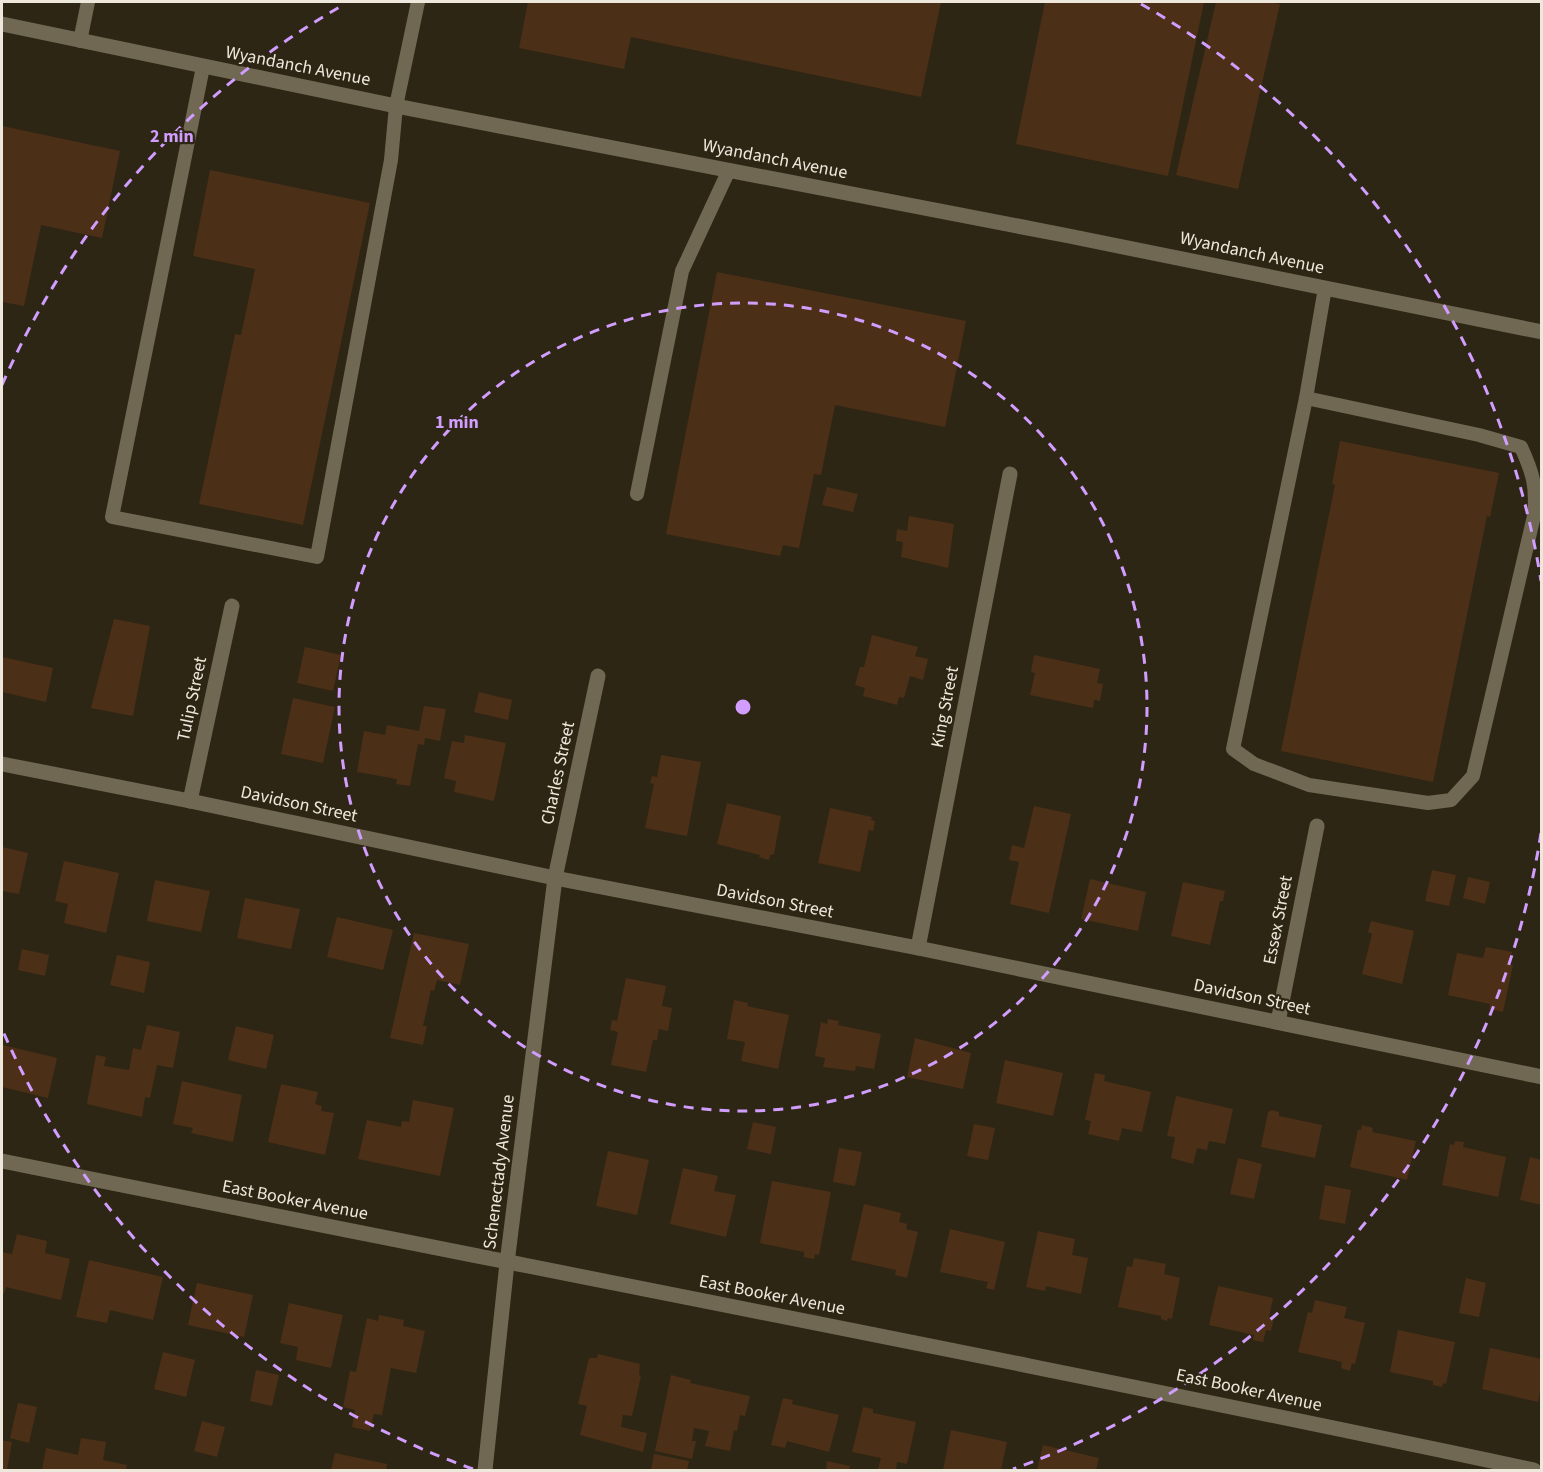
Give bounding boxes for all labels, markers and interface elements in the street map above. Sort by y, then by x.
street label: Wyandanch Avenue [223,40,373,92]
text: 2 min [150,124,194,149]
street label: Wyandanch Avenue [700,133,850,185]
street label: Wyandanch Avenue [1177,225,1327,281]
text: 1 min [435,410,479,435]
street label: Tulip Street [171,654,213,744]
street label: King Street [925,664,965,750]
centre of rings [733,697,753,717]
street label: Charles Street [535,719,581,827]
street label: Davidson Street [238,779,360,829]
street label: Essex Street [1257,873,1299,967]
street label: Davidson Street [714,877,836,925]
street label: Davidson Street [1191,972,1313,1022]
street label: Schenectady Avenue [477,1093,521,1251]
street label: East Booker Avenue [220,1174,370,1226]
street label: East Booker Avenue [697,1269,847,1321]
street label: East Booker Avenue [1174,1362,1324,1418]

